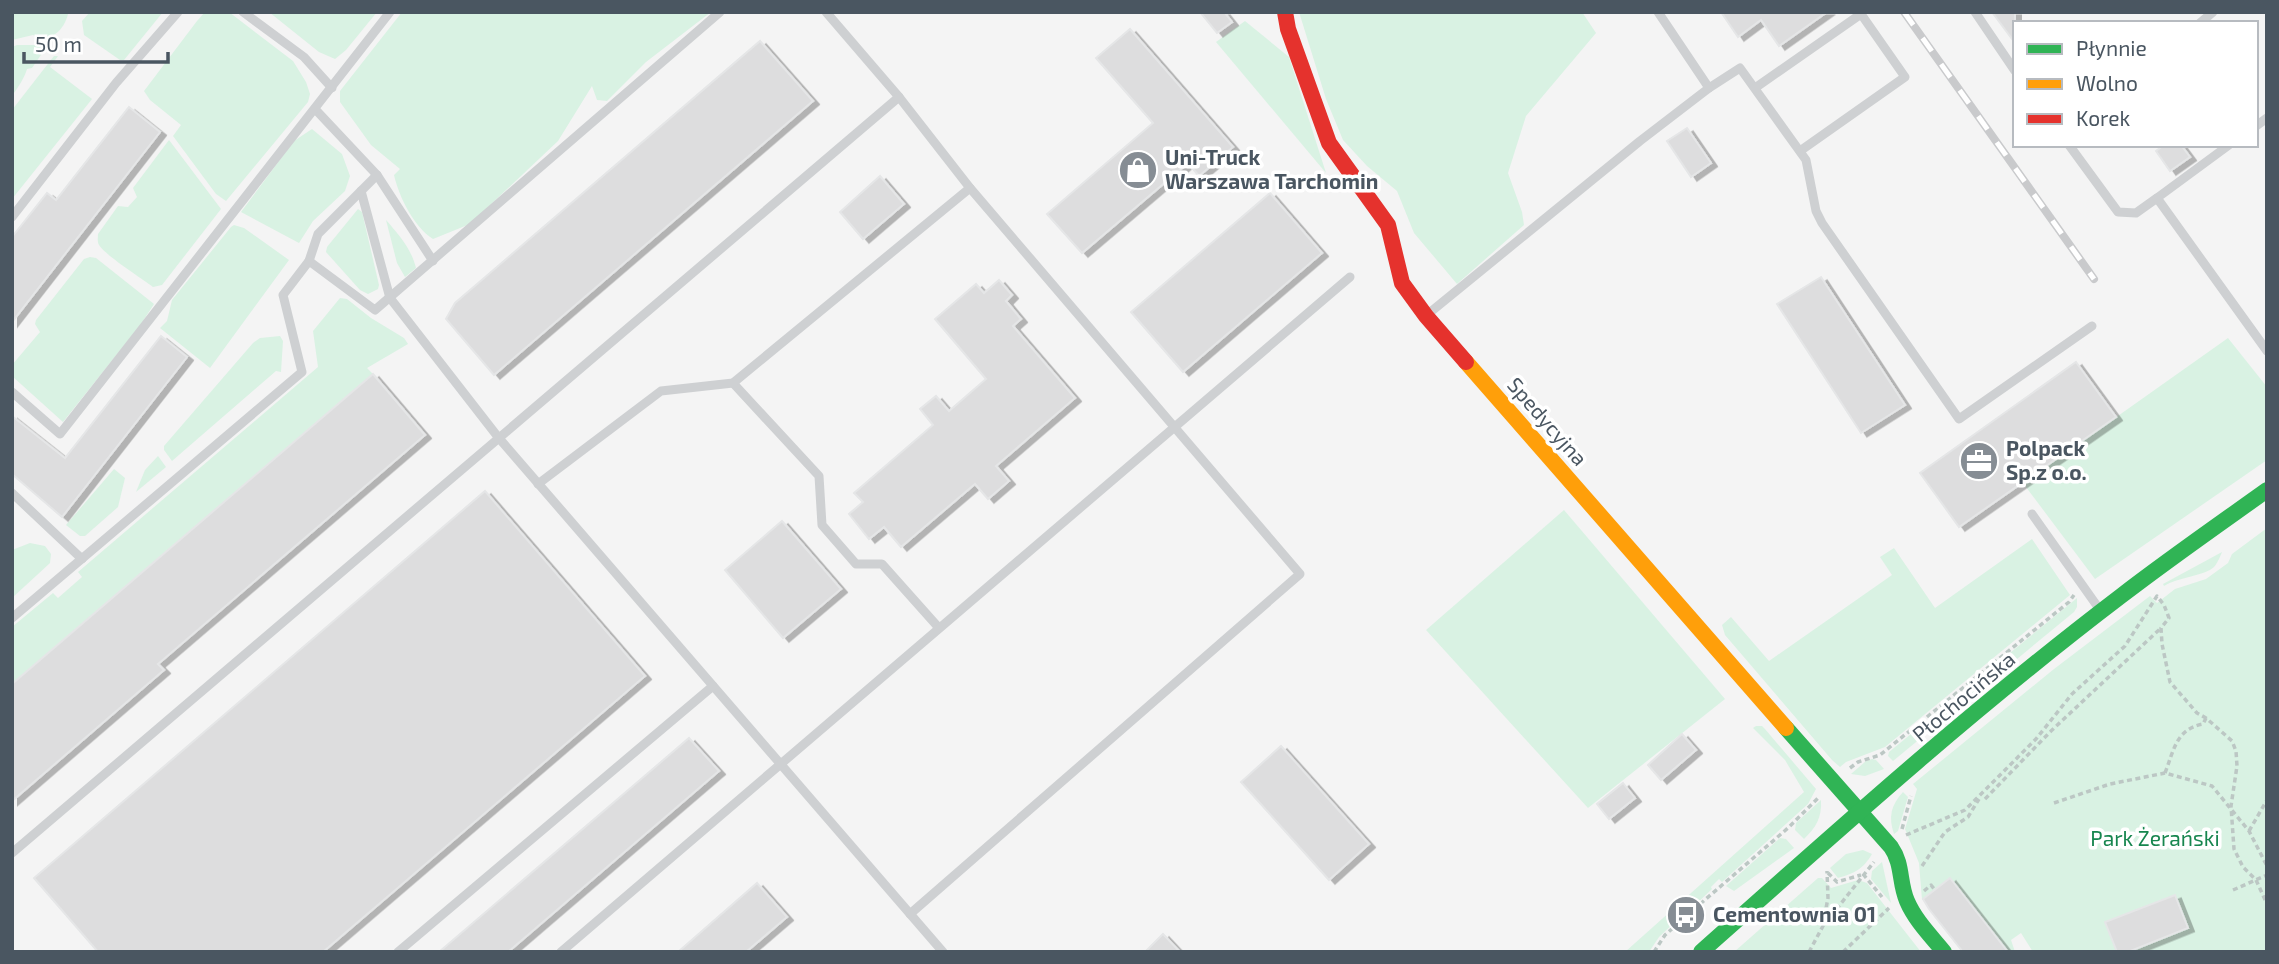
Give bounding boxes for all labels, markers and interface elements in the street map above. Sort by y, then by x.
scale bar [24,21,168,65]
legend [2013,21,2258,147]
text: 50 m [35,31,82,56]
text: Płynnie [2076,35,2147,60]
text: Wolno [2076,70,2138,95]
text: Korek [2076,105,2130,130]
place label: Uni-Truck Warszawa Tarchomin [1165,144,1378,193]
shop icon: Uni-Truck Warszawa Tarchomin [1117,149,1159,191]
street label: Spedycyjna [1502,372,1593,471]
place label: Polpack Sp.z o.o. [2006,435,2087,484]
office icon: Polpack Sp.z o.o. [1958,440,2000,482]
street label: Płochocińska [1907,646,2019,746]
park label: Park Żerański [2090,825,2220,850]
bus stop icon: Cementownia 01 [1665,894,1707,936]
place label: Cementownia 01 [1713,901,1876,926]

